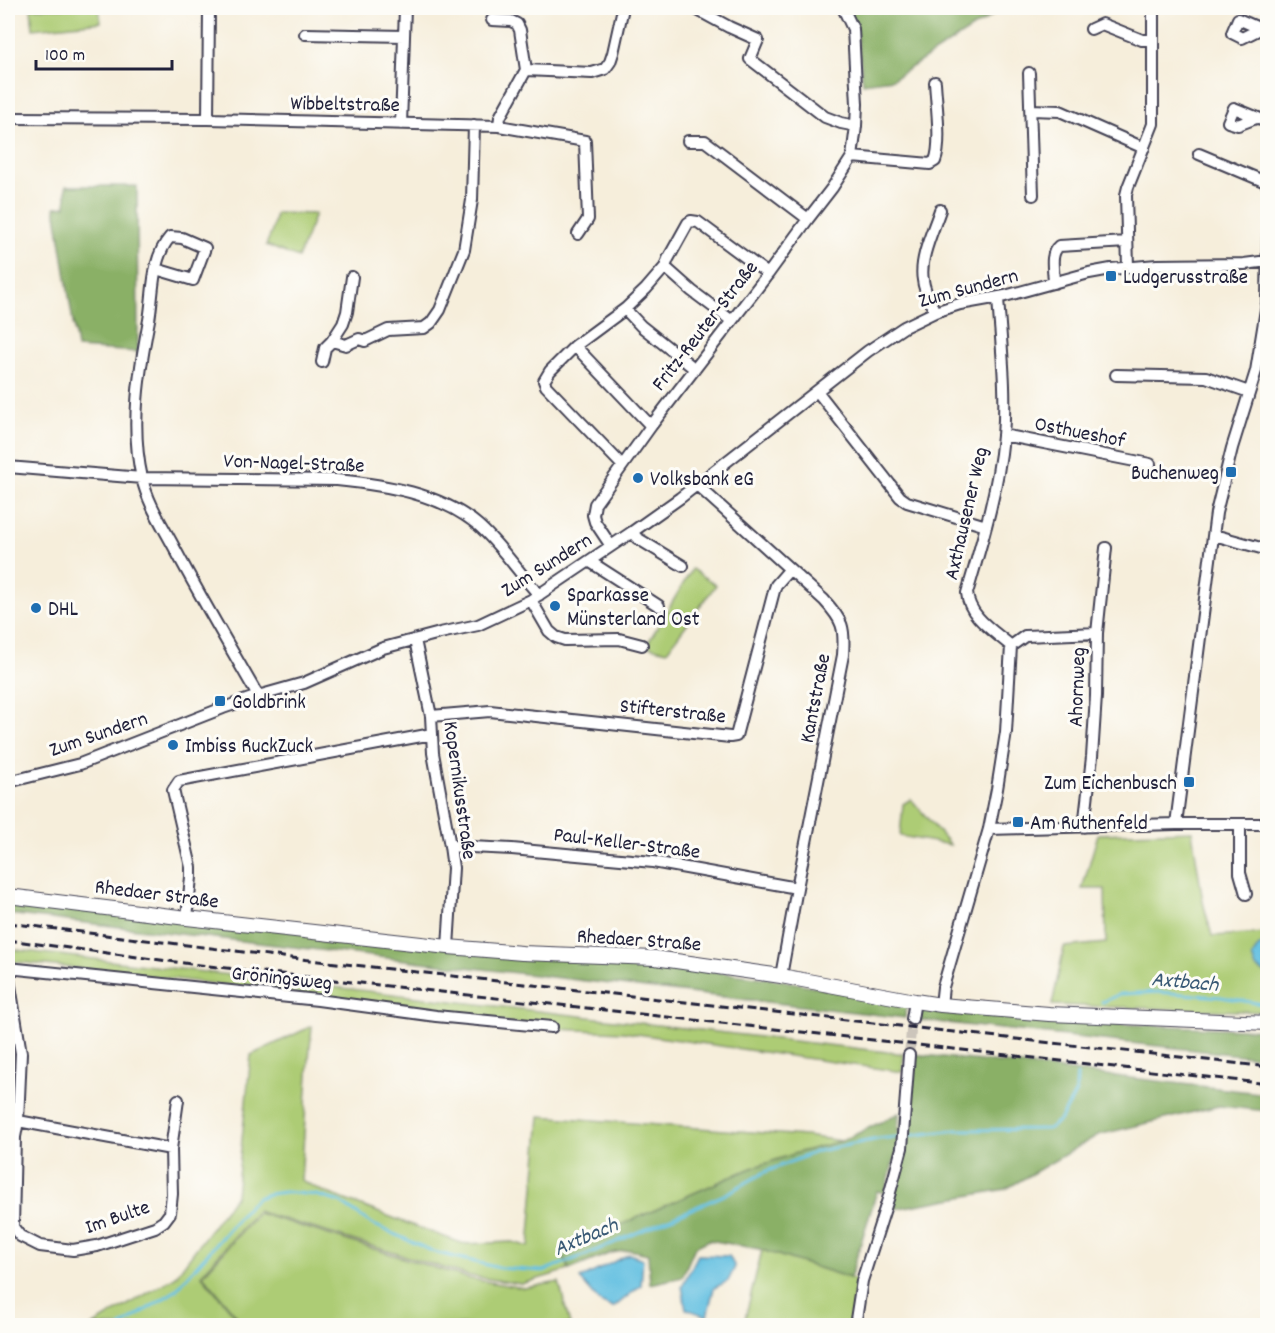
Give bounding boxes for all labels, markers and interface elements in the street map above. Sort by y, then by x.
scale bar [36,33,172,71]
text: 100 m [45,44,85,69]
street label: Wibbeltstraße [290,90,400,122]
street label: Fritz-Reuter-Straße [646,255,767,398]
street label: Zum Sundern [916,262,1022,318]
place label: Ludgerusstraße [1123,264,1248,294]
marker: Ludgerusstraße [1104,269,1118,283]
street label: Osthueshof [1032,410,1128,458]
street label: Axthausener Weg [938,444,998,583]
street label: Von-Nagel-Straße [223,448,365,482]
place label: Buchenweg [1131,460,1219,490]
marker: Buchenweg [1224,465,1238,479]
place label: Volksbank eG [650,466,754,496]
marker: Volksbank eG [631,471,645,485]
street label: Zum Sundern [496,527,599,606]
place label: Sparkasse Münsterland Ost [567,582,700,636]
place label: DHL [48,596,79,626]
marker: Sparkasse Münsterland Ost [548,599,562,613]
marker: DHL [29,601,43,615]
street label: Ahornweg [1063,647,1095,728]
street label: Kantstraße [794,651,840,746]
place label: Goldbrink [232,689,306,719]
street label: Stifterstraße [618,693,727,733]
marker: Goldbrink [213,694,227,708]
street label: Zum Sundern [46,705,152,767]
street label: Kopernikusstraße [433,719,483,861]
place label: Imbiss RuckZuck [185,733,313,763]
marker: Imbiss RuckZuck [166,738,180,752]
place label: Zum Eichenbusch [1044,770,1177,800]
marker: Zum Eichenbusch [1182,775,1196,789]
place label: Am Ruthenfeld [1030,810,1148,840]
marker: Am Ruthenfeld [1011,815,1025,829]
street label: Paul-Keller-Straße [552,821,702,869]
street label: Rhedaer Straße [93,874,220,918]
street label: Rhedaer Straße [576,923,702,961]
street label: Gröningsweg [230,960,333,1000]
water label: Axtbach [1150,965,1220,1002]
street label: Im Bulte [82,1194,154,1244]
water label: Axtbach [549,1210,624,1266]

